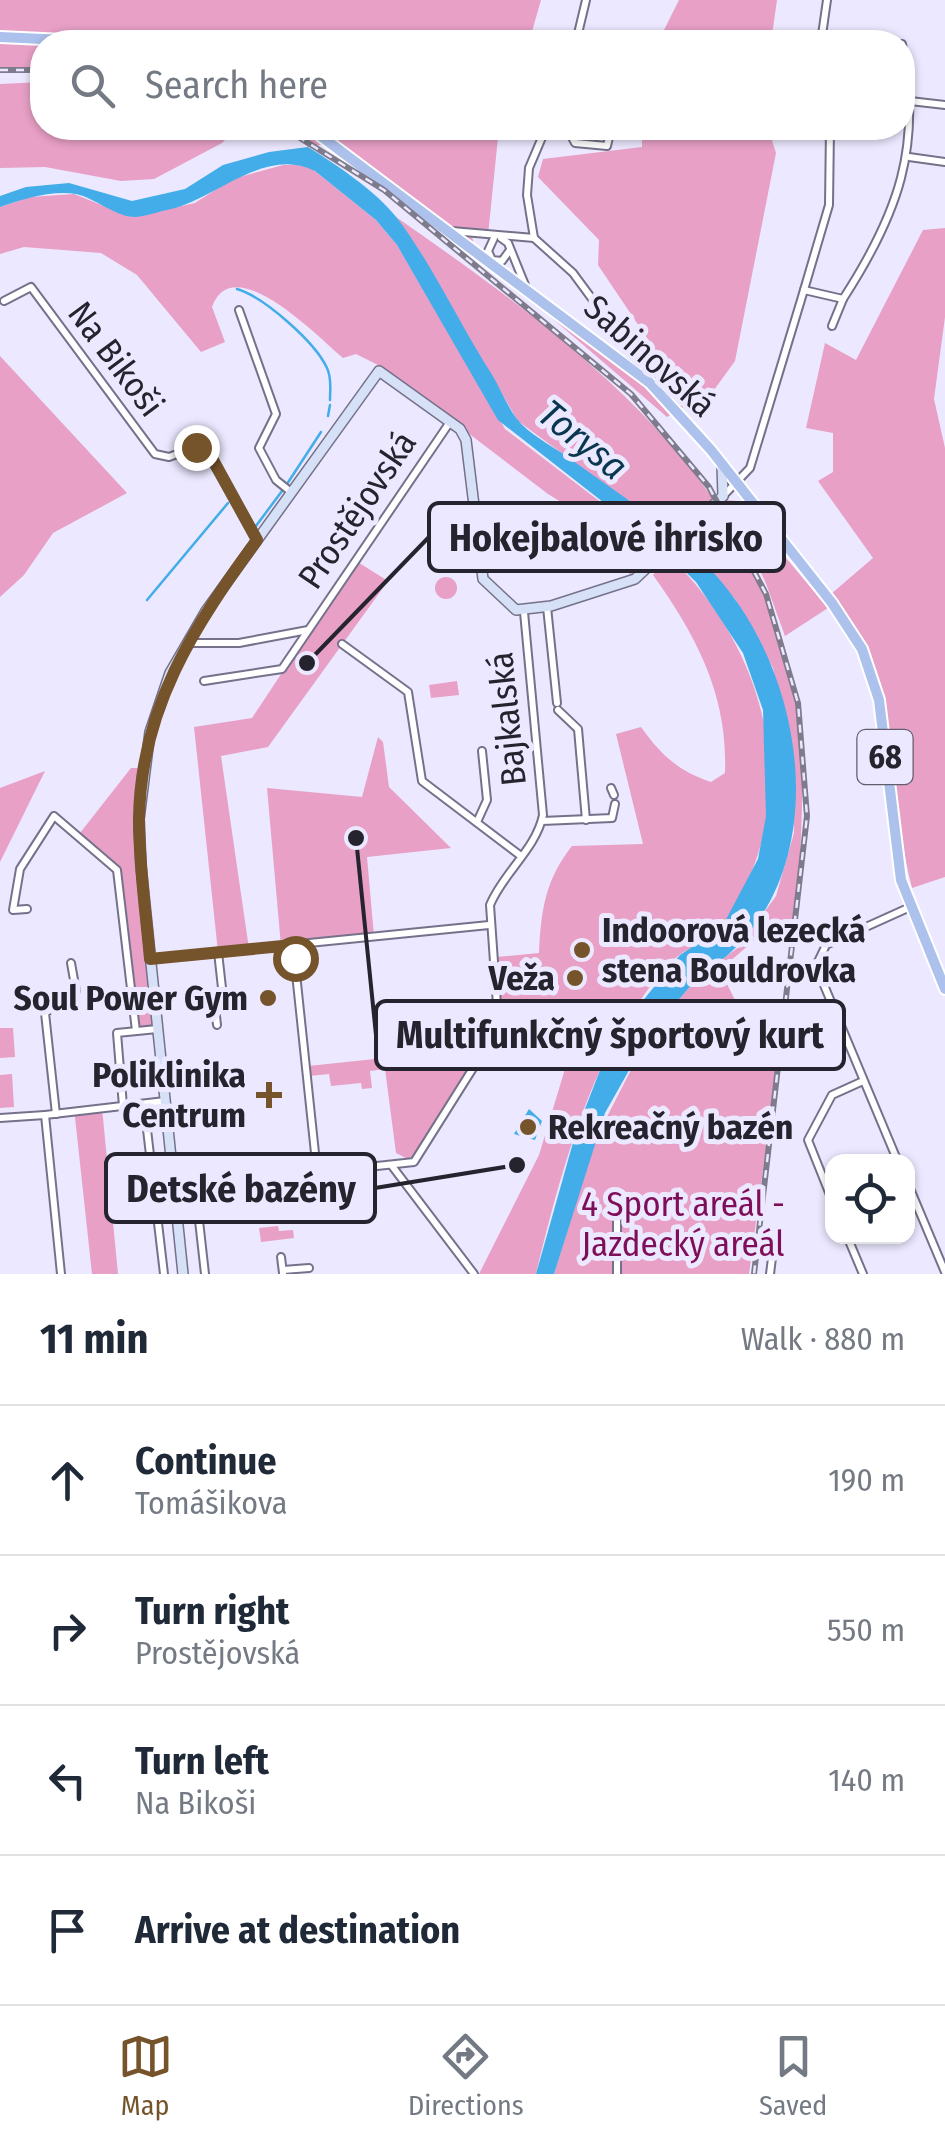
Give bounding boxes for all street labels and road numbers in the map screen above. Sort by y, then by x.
street label: Sabinovská [576,286,724,426]
street label: Na Bikoši [59,293,173,425]
street label: Prostějovská [289,423,425,597]
street label: Bajkalská [479,650,535,788]
road number: 68 [858,730,912,784]

